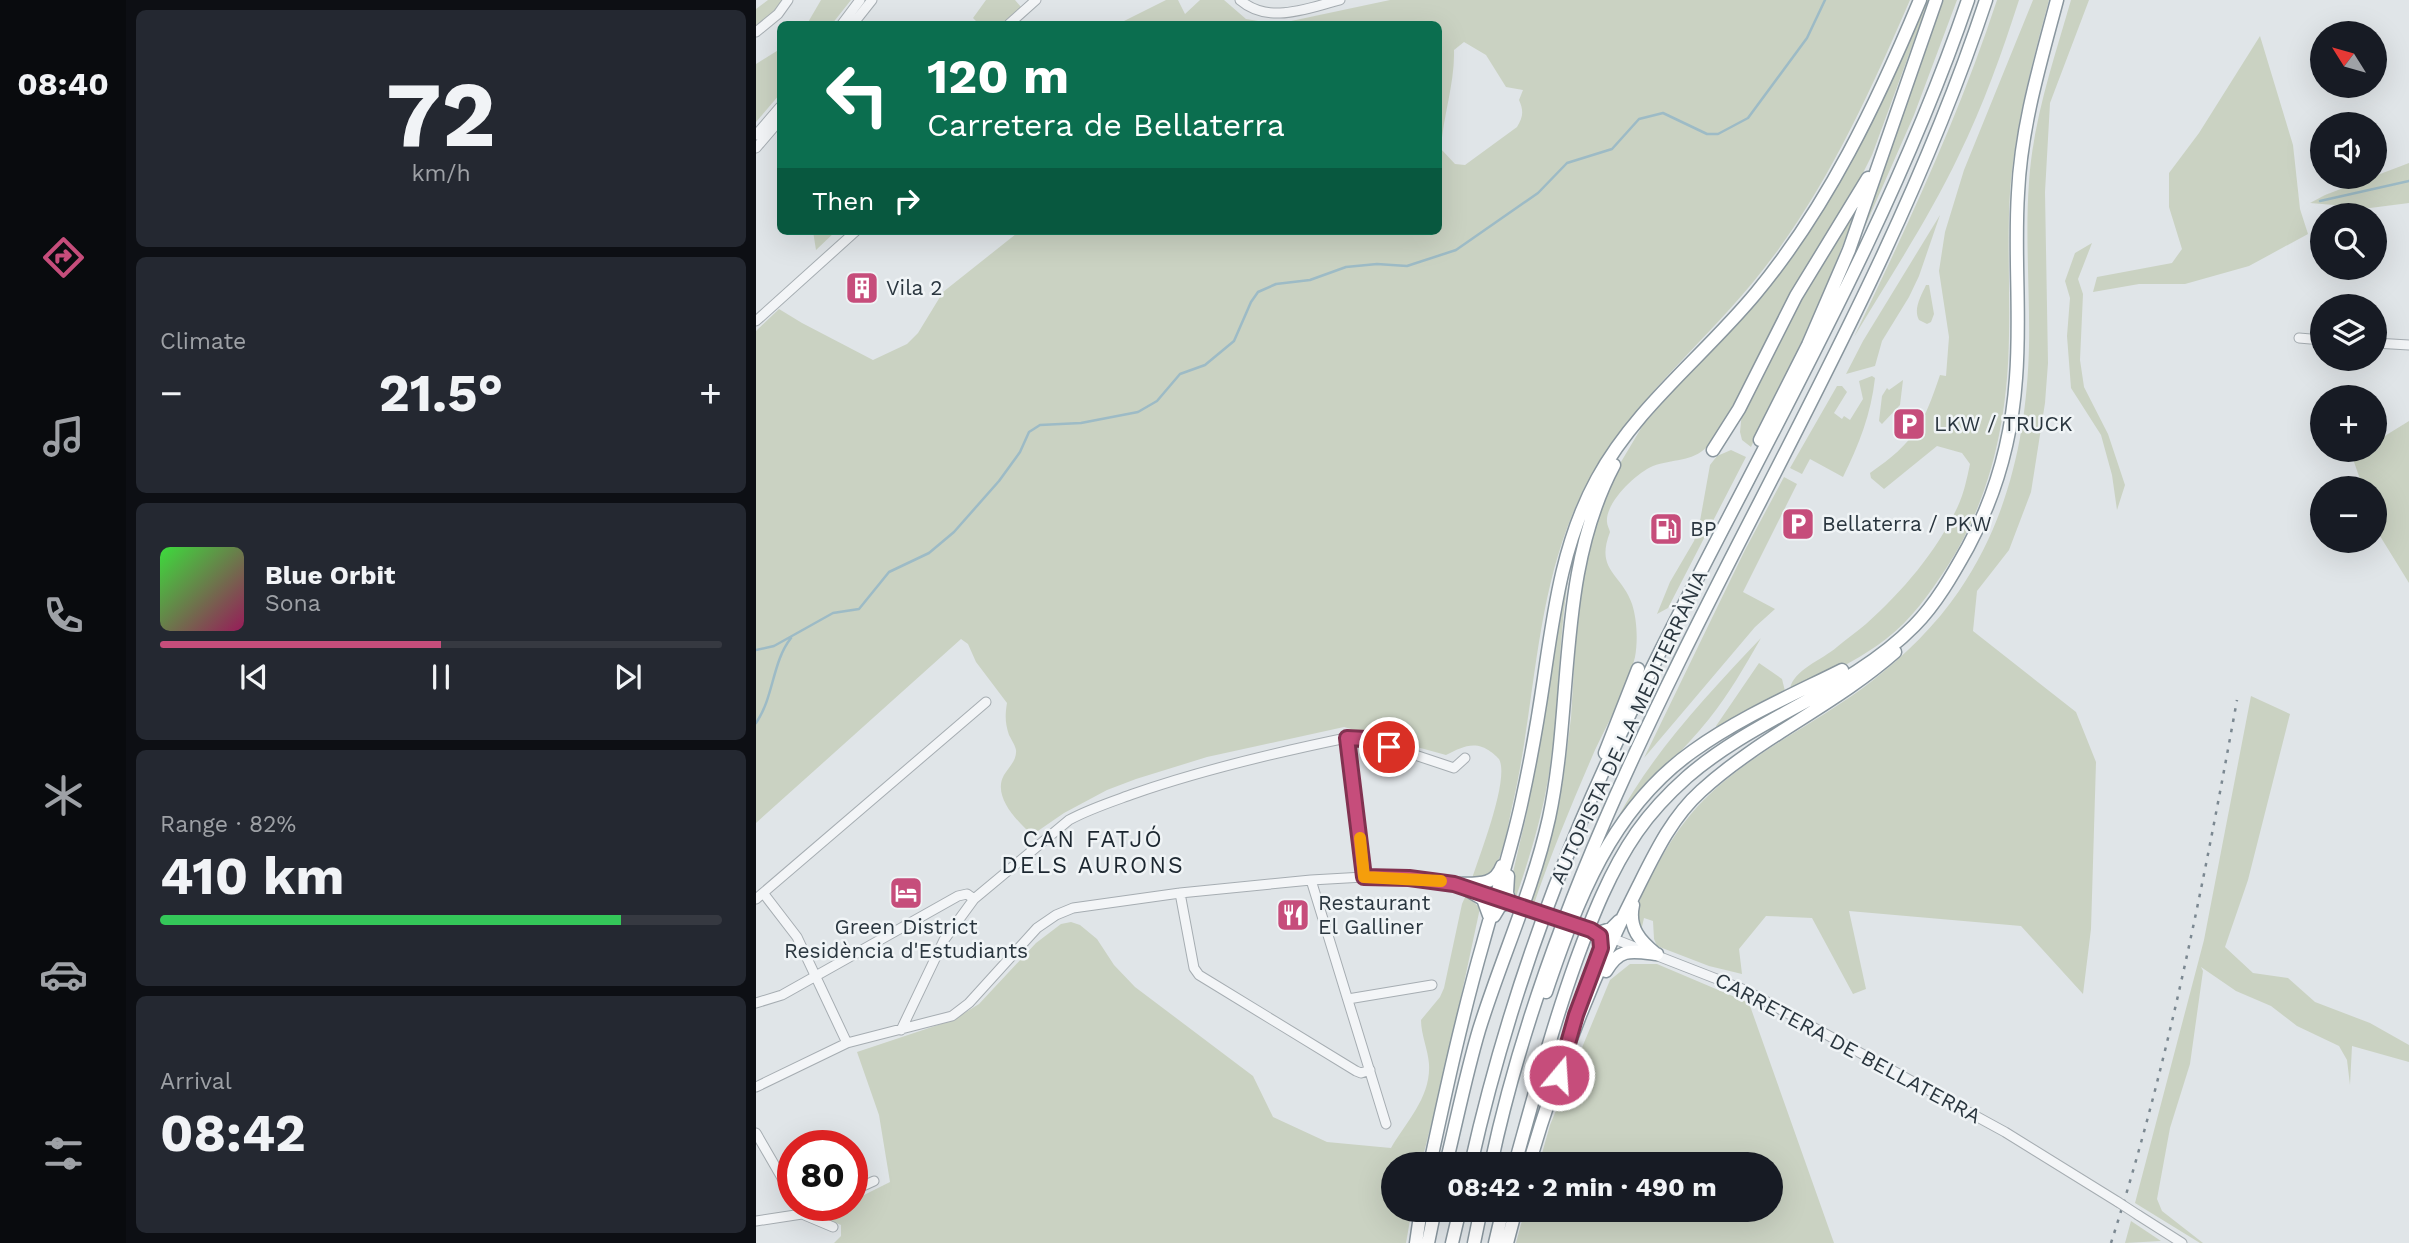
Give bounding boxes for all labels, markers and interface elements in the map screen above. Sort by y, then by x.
north arrow [2310,21,2387,98]
map controls [2310,21,2387,553]
text: 120 m [927,47,1069,105]
icon: left [812,49,903,140]
text: 72 [386,61,496,168]
text: 08:40 [17,65,109,103]
text: Carretera de Bellaterra [927,106,1285,144]
button: sound [2310,112,2387,189]
text: km/h [411,160,471,187]
icon: right [888,182,926,220]
text: Then [812,186,874,216]
button: search [2310,203,2387,280]
icon: directions [39,233,88,282]
building icon: Vila 2 [843,269,881,307]
place label: Vila 2 [886,275,942,300]
button: layers [2310,294,2387,371]
text: Climate [160,328,246,355]
text: 21.5° [379,363,503,424]
text: − [160,371,183,415]
text: + [699,371,722,415]
button: + [2310,385,2387,462]
parking icon: LKW / TRUCK [1890,405,1928,443]
place label: LKW / TRUCK [1934,411,2073,436]
icon: music [39,412,88,461]
button: − [2310,476,2387,553]
parking icon: Bellaterra / PKW [1779,505,1817,543]
fuel station icon: BP [1647,510,1685,548]
place label: Bellaterra / PKW [1822,511,1992,536]
place label: BP [1690,516,1717,541]
text: Blue Orbit [265,560,395,590]
street label: AUTOPISTA DE LA MEDITERRÀNIA [1545,566,1713,888]
text: Sona [265,590,321,617]
icon: phone [39,591,88,640]
icon: previous [235,658,273,696]
icon: pause [422,658,460,696]
icon: next [609,658,647,696]
pin [1359,717,1419,777]
icon: arrive [1370,728,1408,766]
icon: climate [39,771,88,820]
text: Range · 82% [160,811,296,838]
district label: CAN FATJÓ DELS AURONS [1001,825,1185,879]
text: 410 km [160,846,344,907]
hotel icon: Green District Residència d'Estudiants [887,874,925,912]
place label: Restaurant El Galliner [1318,890,1430,939]
restaurant icon: Restaurant El Galliner [1274,896,1312,934]
place label: Green District Residència d'Estudiants [784,914,1028,963]
icon: car [39,950,88,999]
street label: CARRETERA DE BELLATERRA [1711,967,1986,1129]
position arrow [1522,1038,1596,1112]
text: Arrival [160,1068,232,1095]
text: 08:42 [160,1103,306,1164]
icon: filters [39,1129,88,1178]
speed limit sign: 80 [777,1130,868,1221]
text: 08:42 · 2 min · 490 m [1447,1172,1717,1202]

